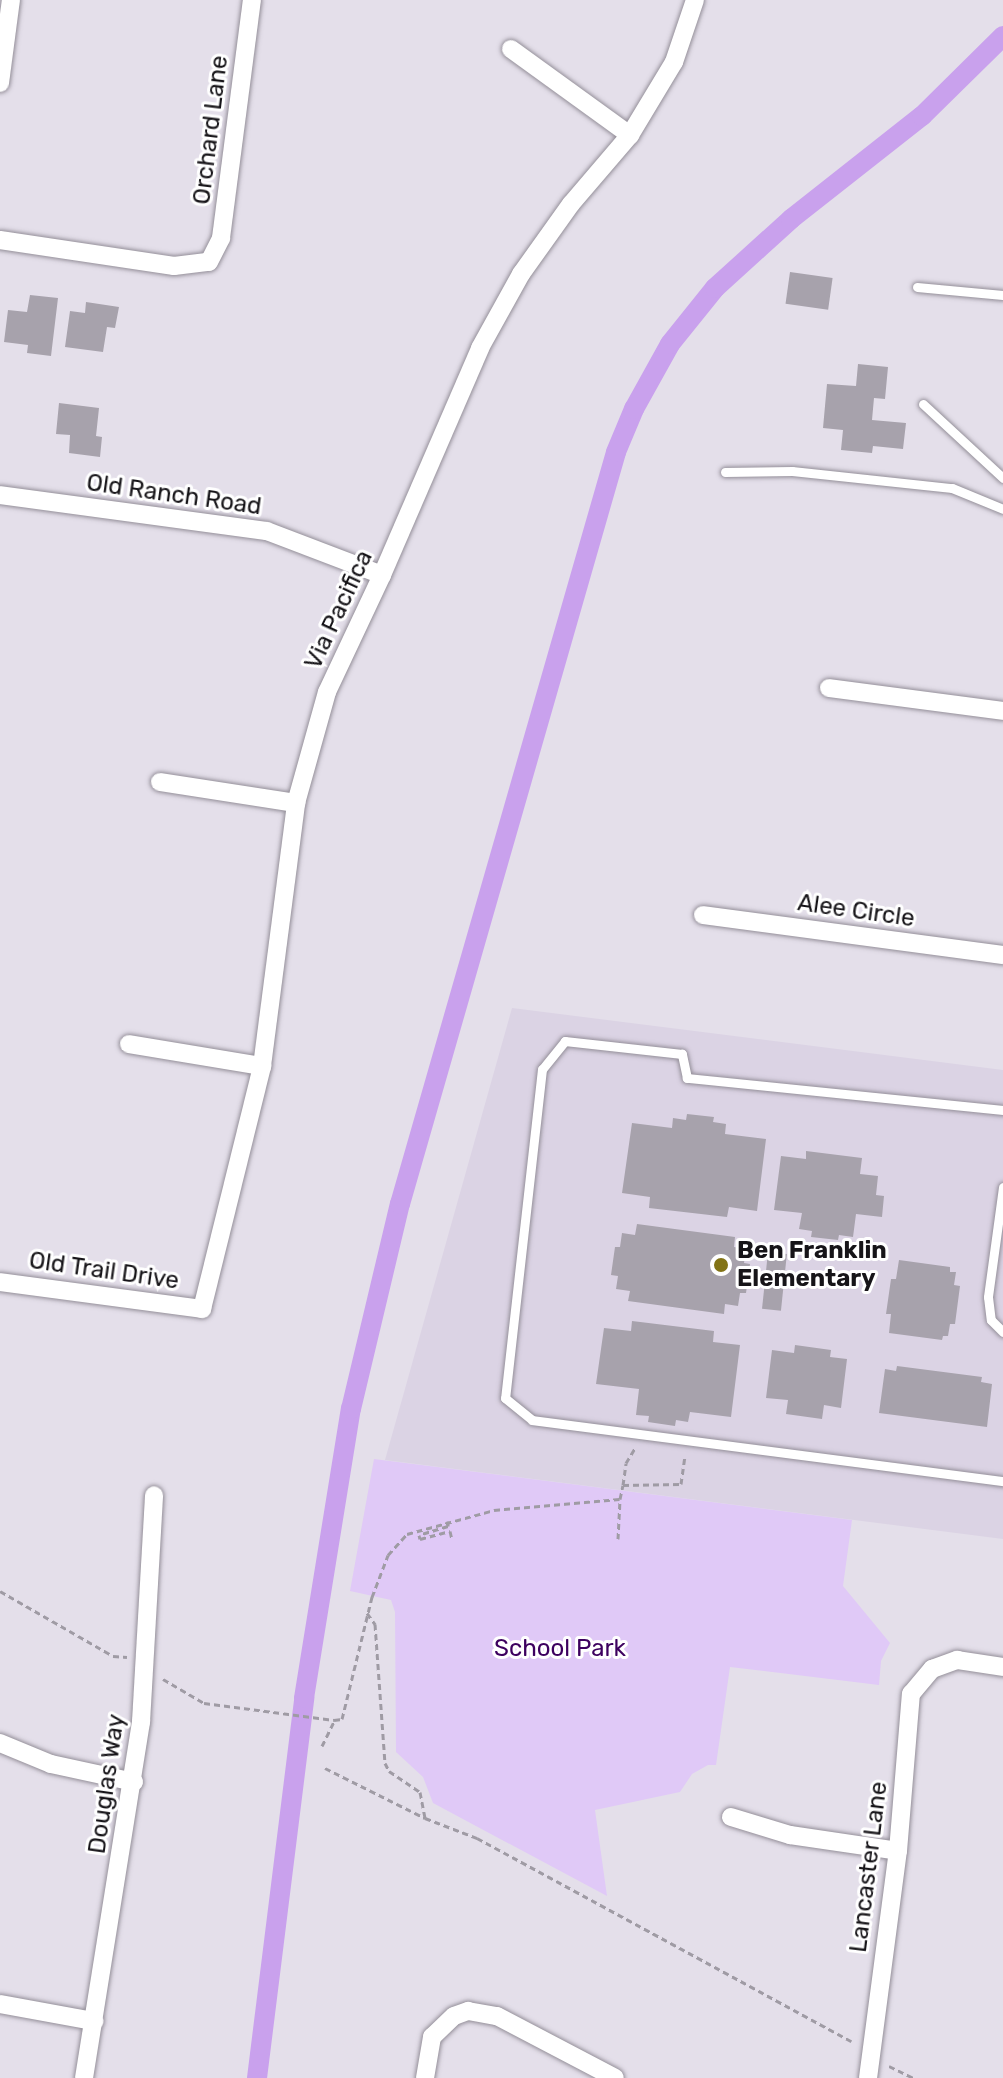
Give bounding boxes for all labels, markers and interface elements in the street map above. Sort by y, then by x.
street label: Orchard Lane [188,54,234,206]
street label: Old Ranch Road [85,468,263,522]
street label: Via Pacifica [299,546,379,674]
street label: Alee Circle [796,889,916,933]
place label: Ben Franklin Elementary [737,1237,887,1293]
street label: Old Trail Drive [27,1246,181,1296]
marker: Ben Franklin Elementary [712,1256,730,1274]
park label: School Park [494,1635,626,1663]
street label: Douglas Way [83,1712,131,1856]
street label: Lancaster Lane [844,1780,894,1954]

